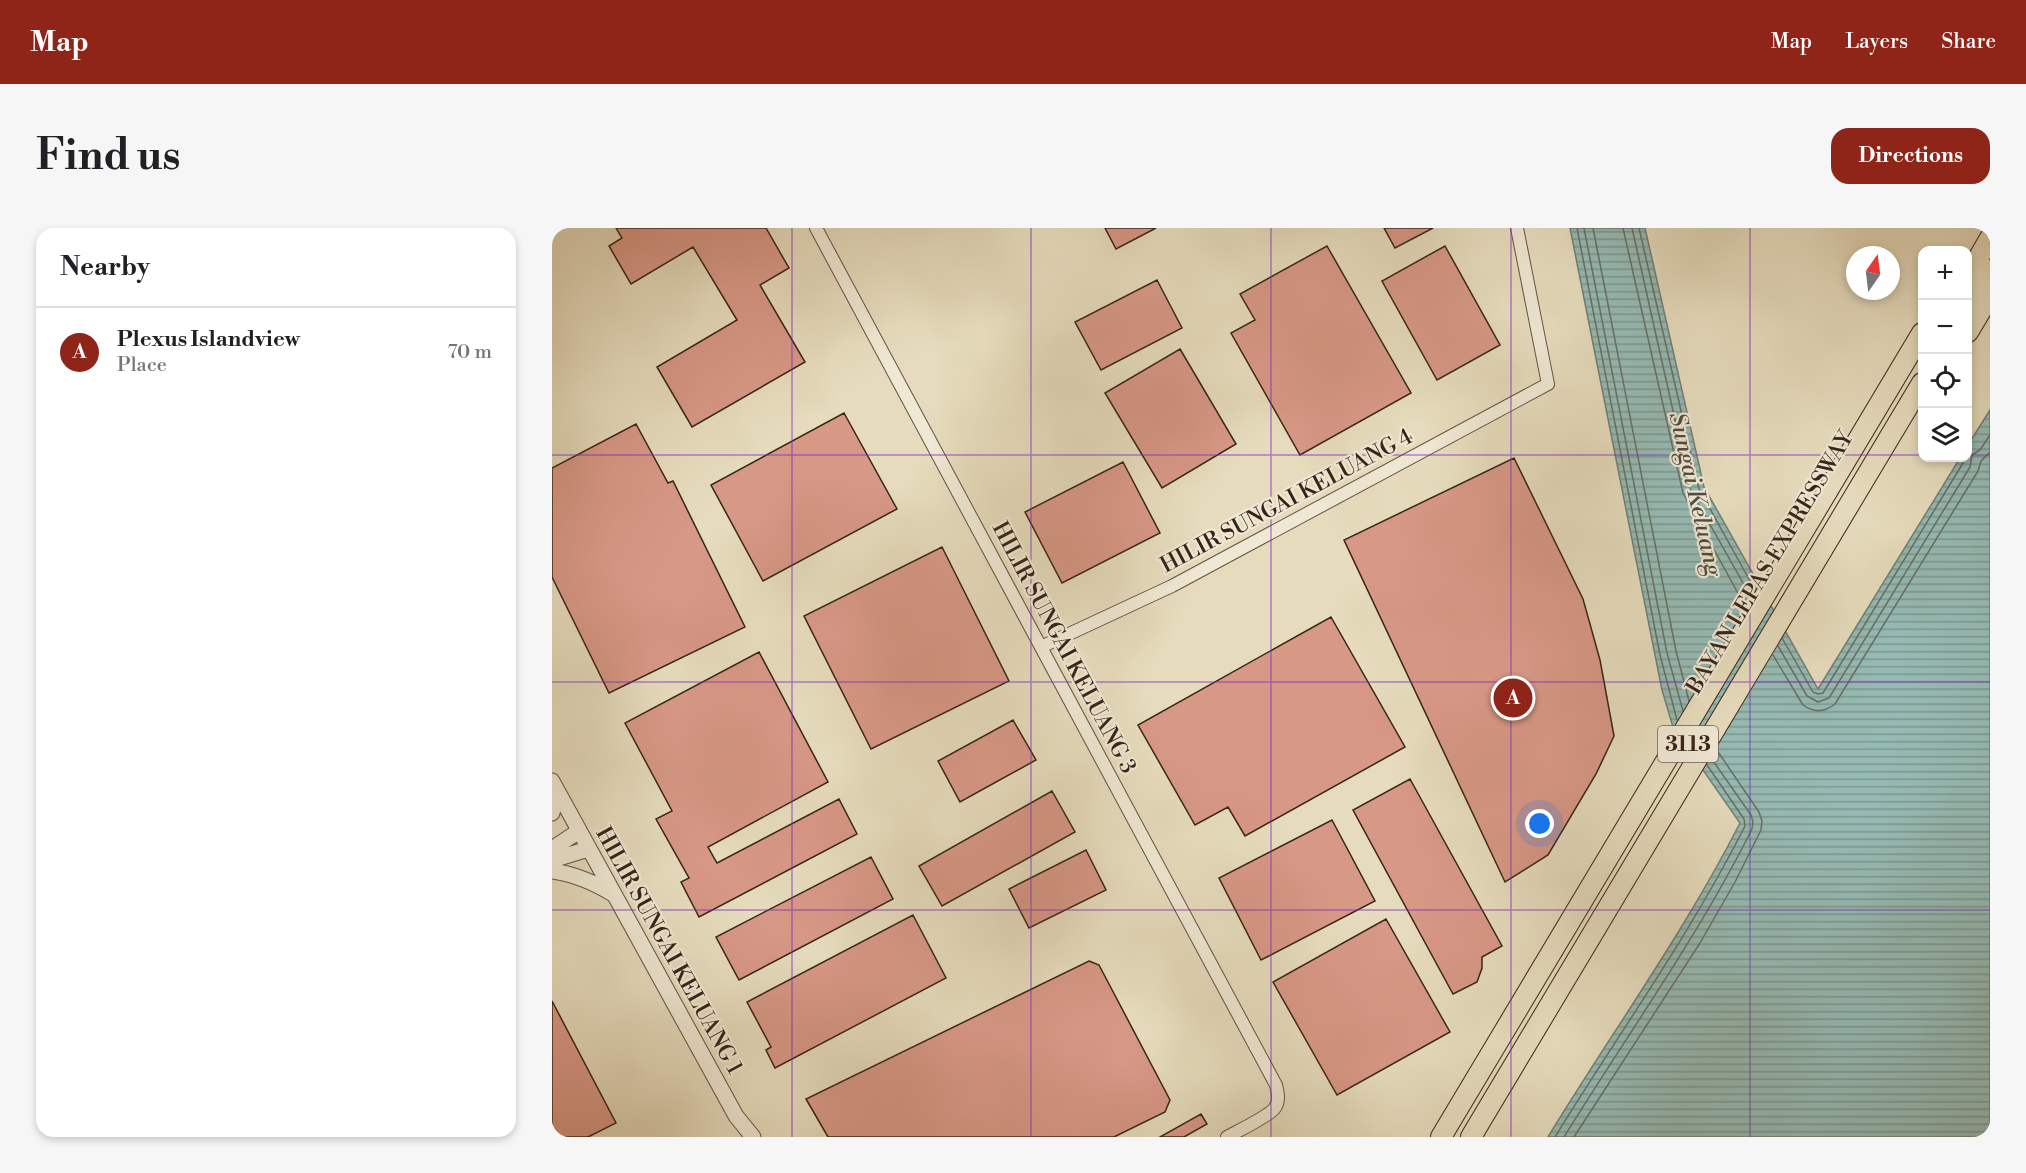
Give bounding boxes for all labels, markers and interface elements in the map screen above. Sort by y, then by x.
text: Map [30,25,89,60]
text: Map [1771,29,1812,55]
text: Layers [1845,29,1908,55]
text: Share [1941,29,1996,55]
button: Directions [1831,128,1990,184]
text: Find us [36,130,180,183]
north arrow [1846,246,1900,300]
map controls [1918,246,1972,462]
button: + [1918,246,1972,300]
text: Nearby [60,251,150,283]
button: − [1918,300,1972,354]
text: Plexus Islandview [117,326,300,353]
text: A [72,340,87,365]
text: 70 m [448,340,492,365]
text: Place [117,353,167,378]
button: locate [1918,354,1972,408]
button: layers [1918,408,1972,462]
water label: Sungai Keluang [1662,409,1729,581]
street label: HILIR SUNGAI KELUANG 4 [1156,423,1418,579]
street label: BAYAN LEPAS EXPRESSWAY [1680,425,1860,700]
street label: HILIR SUNGAI KELUANG 3 [986,517,1142,778]
pin: A [1494,676,1532,720]
road number: 3113 [1658,726,1718,762]
your location [1525,809,1554,838]
street label: HILIR SUNGAI KELUANG 1 [589,822,748,1080]

